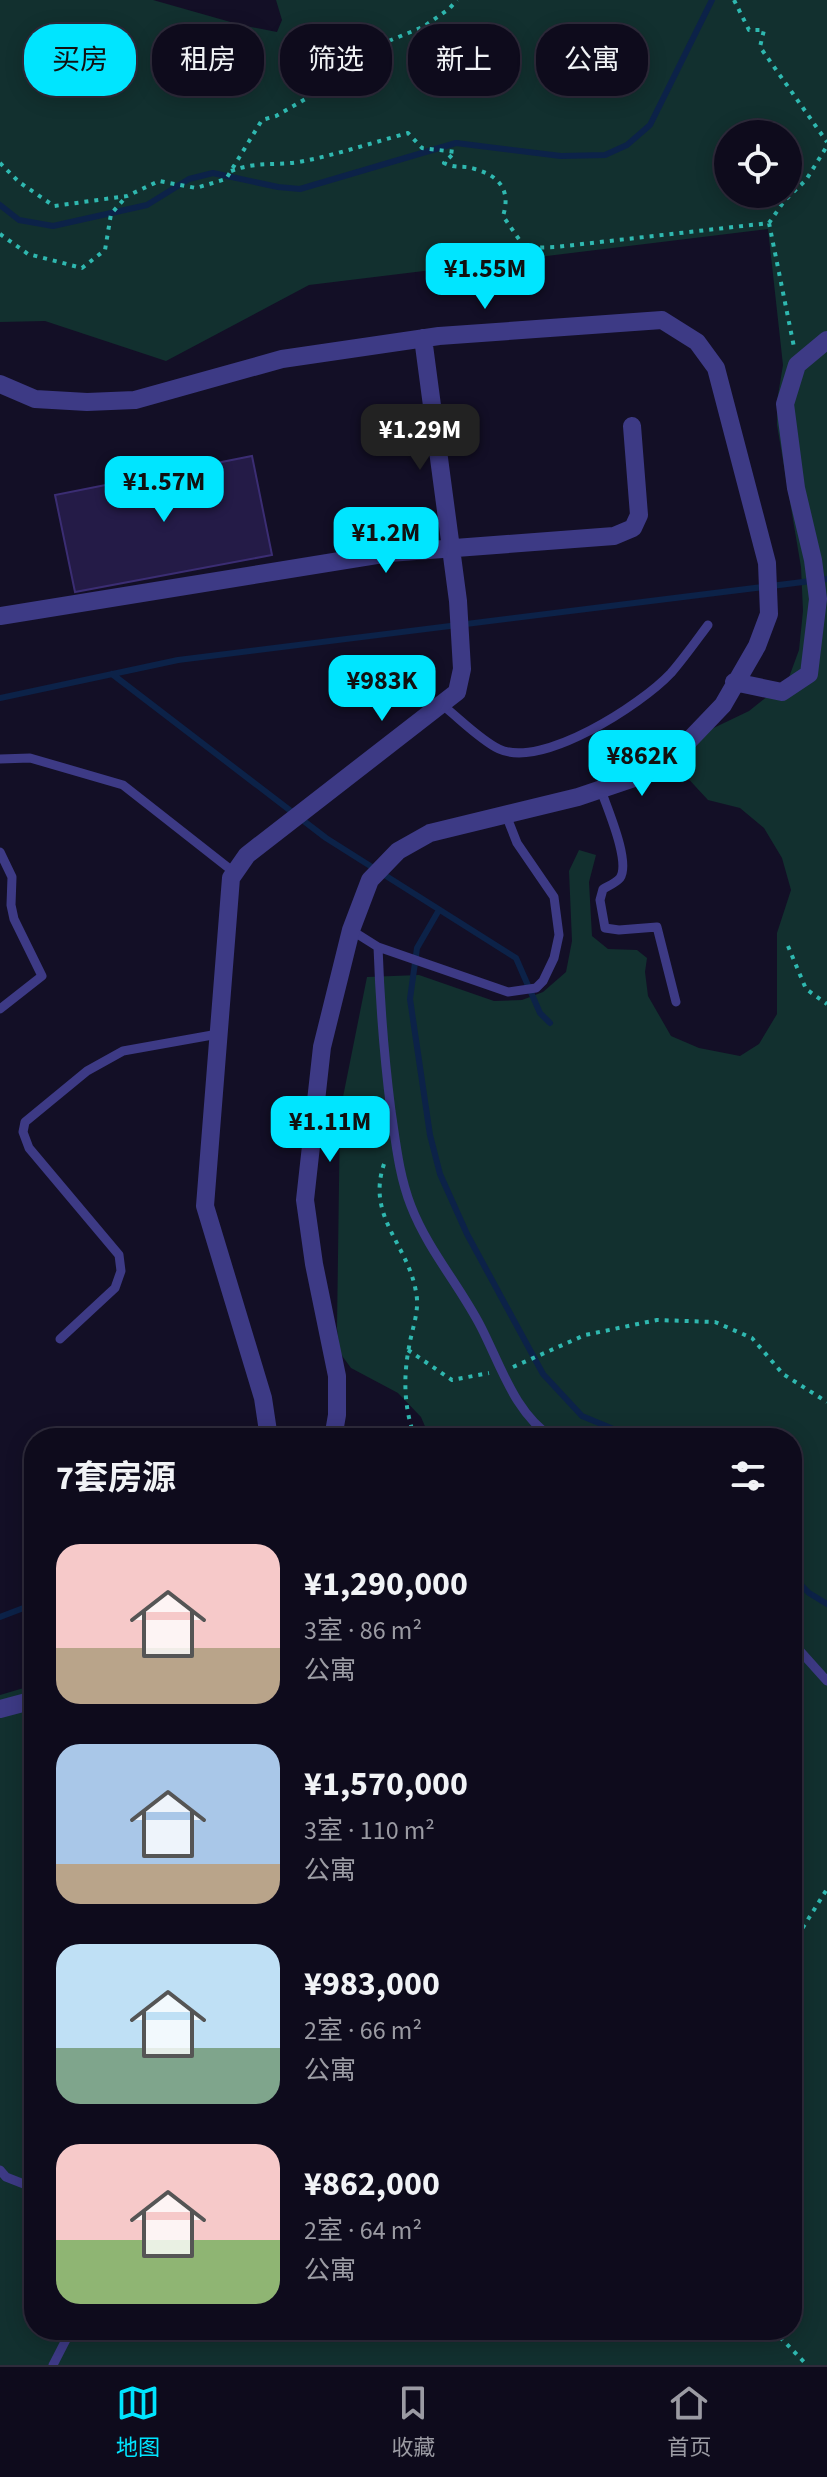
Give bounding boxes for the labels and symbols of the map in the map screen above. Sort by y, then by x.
pin: ¥1.55M [420,243,550,311]
pin: ¥1.29M [355,404,485,472]
pin: ¥1.57M [99,456,229,524]
pin: ¥1.2M [330,507,442,575]
pin: ¥983K [326,655,438,723]
pin: ¥862K [586,730,698,798]
pin: ¥1.11M [265,1096,395,1164]

